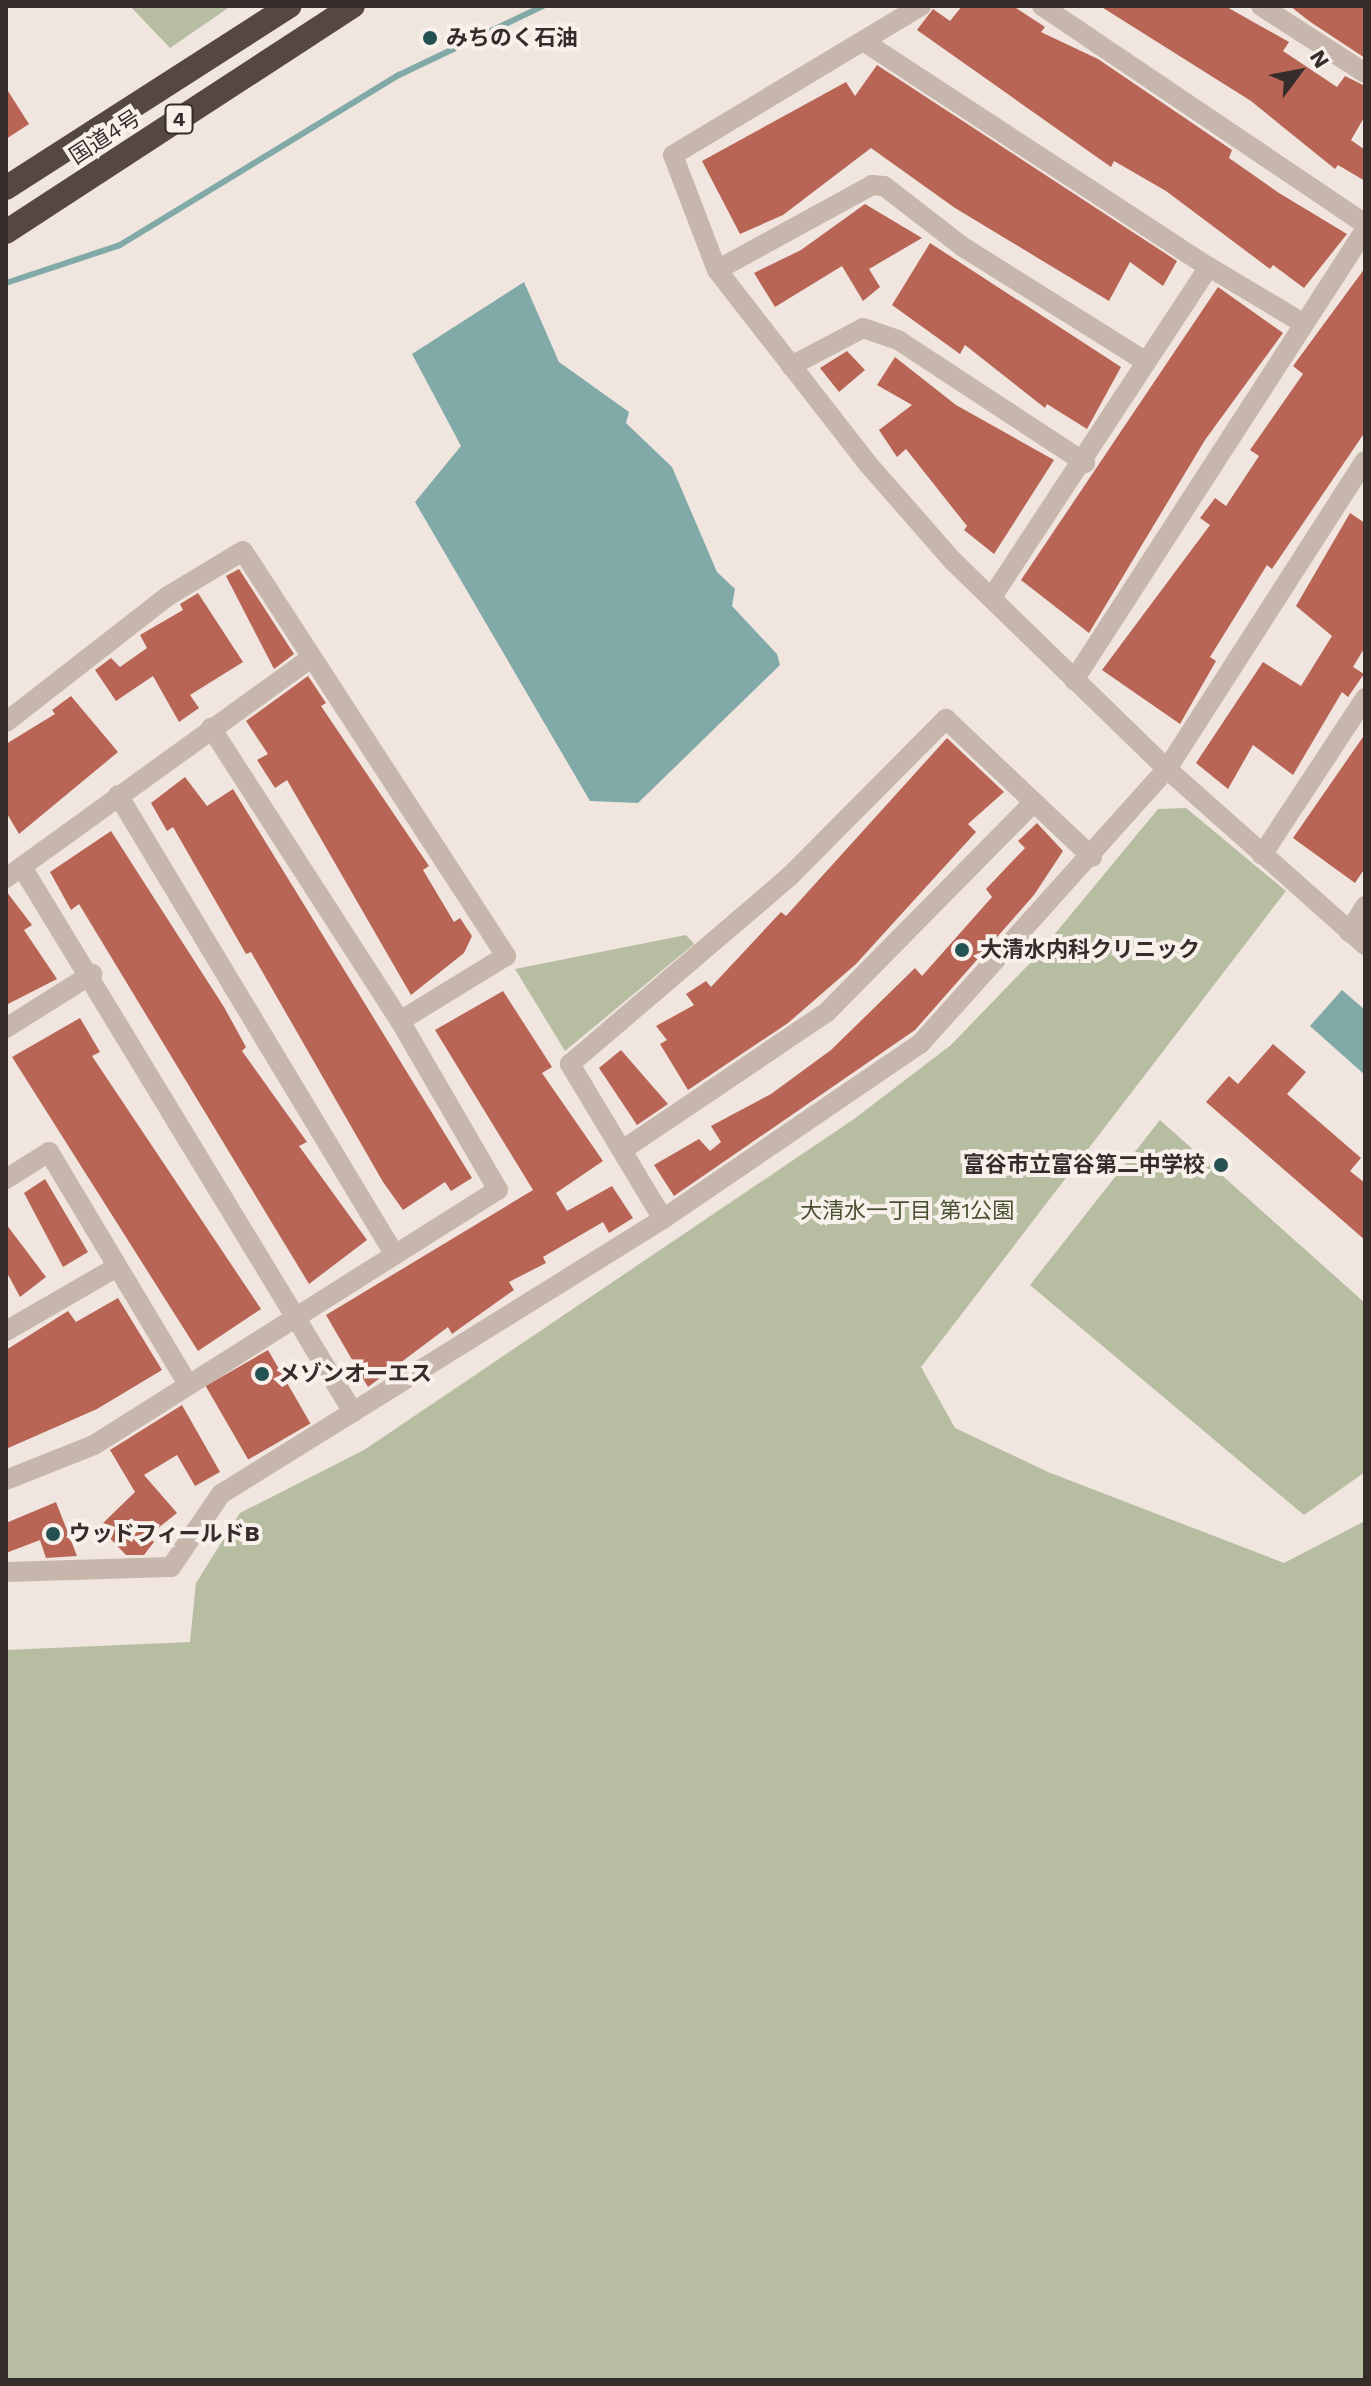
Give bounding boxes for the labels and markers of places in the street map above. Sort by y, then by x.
place label: みちのく石油 [446,25,578,51]
marker: みちのく石油 [421,29,439,47]
place label: 大清水内科クリニック [980,937,1200,963]
marker: 大清水内科クリニック [951,939,973,961]
place label: 富谷市立富谷第二中学校 [963,1152,1205,1178]
marker: 富谷市立富谷第二中学校 [1212,1156,1230,1174]
place label: メゾンオーエス [278,1361,432,1387]
marker: メゾンオーエス [253,1365,271,1383]
place label: ウッドフィールドB [69,1521,260,1547]
marker: ウッドフィールドB [44,1525,62,1543]

